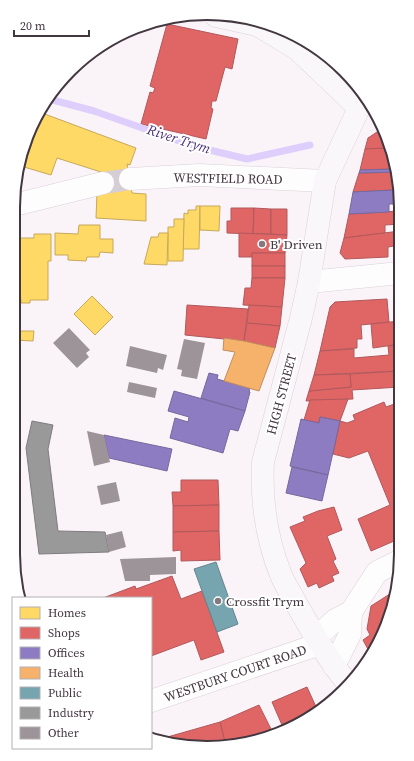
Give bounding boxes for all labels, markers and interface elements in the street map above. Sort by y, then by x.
scale bar [14,12,89,38]
text: 20 m [20,18,46,34]
water label: River Trym [144,119,214,159]
street label: WESTFIELD ROAD [173,169,283,188]
place label: B' Driven [270,236,323,253]
marker: B' Driven [257,239,267,249]
street label: HIGH STREET [263,352,300,436]
place label: Crossfit Trym [226,593,305,610]
marker: Crossfit Trym [213,596,223,606]
legend [12,597,152,749]
text: Homes [48,605,86,621]
text: Shops [48,625,80,641]
street label: WESTBURY COURT ROAD [161,641,309,706]
text: Offices [48,645,85,661]
text: Health [48,665,84,681]
text: Public [48,685,82,701]
text: Industry [48,705,95,721]
text: Other [48,725,79,741]

